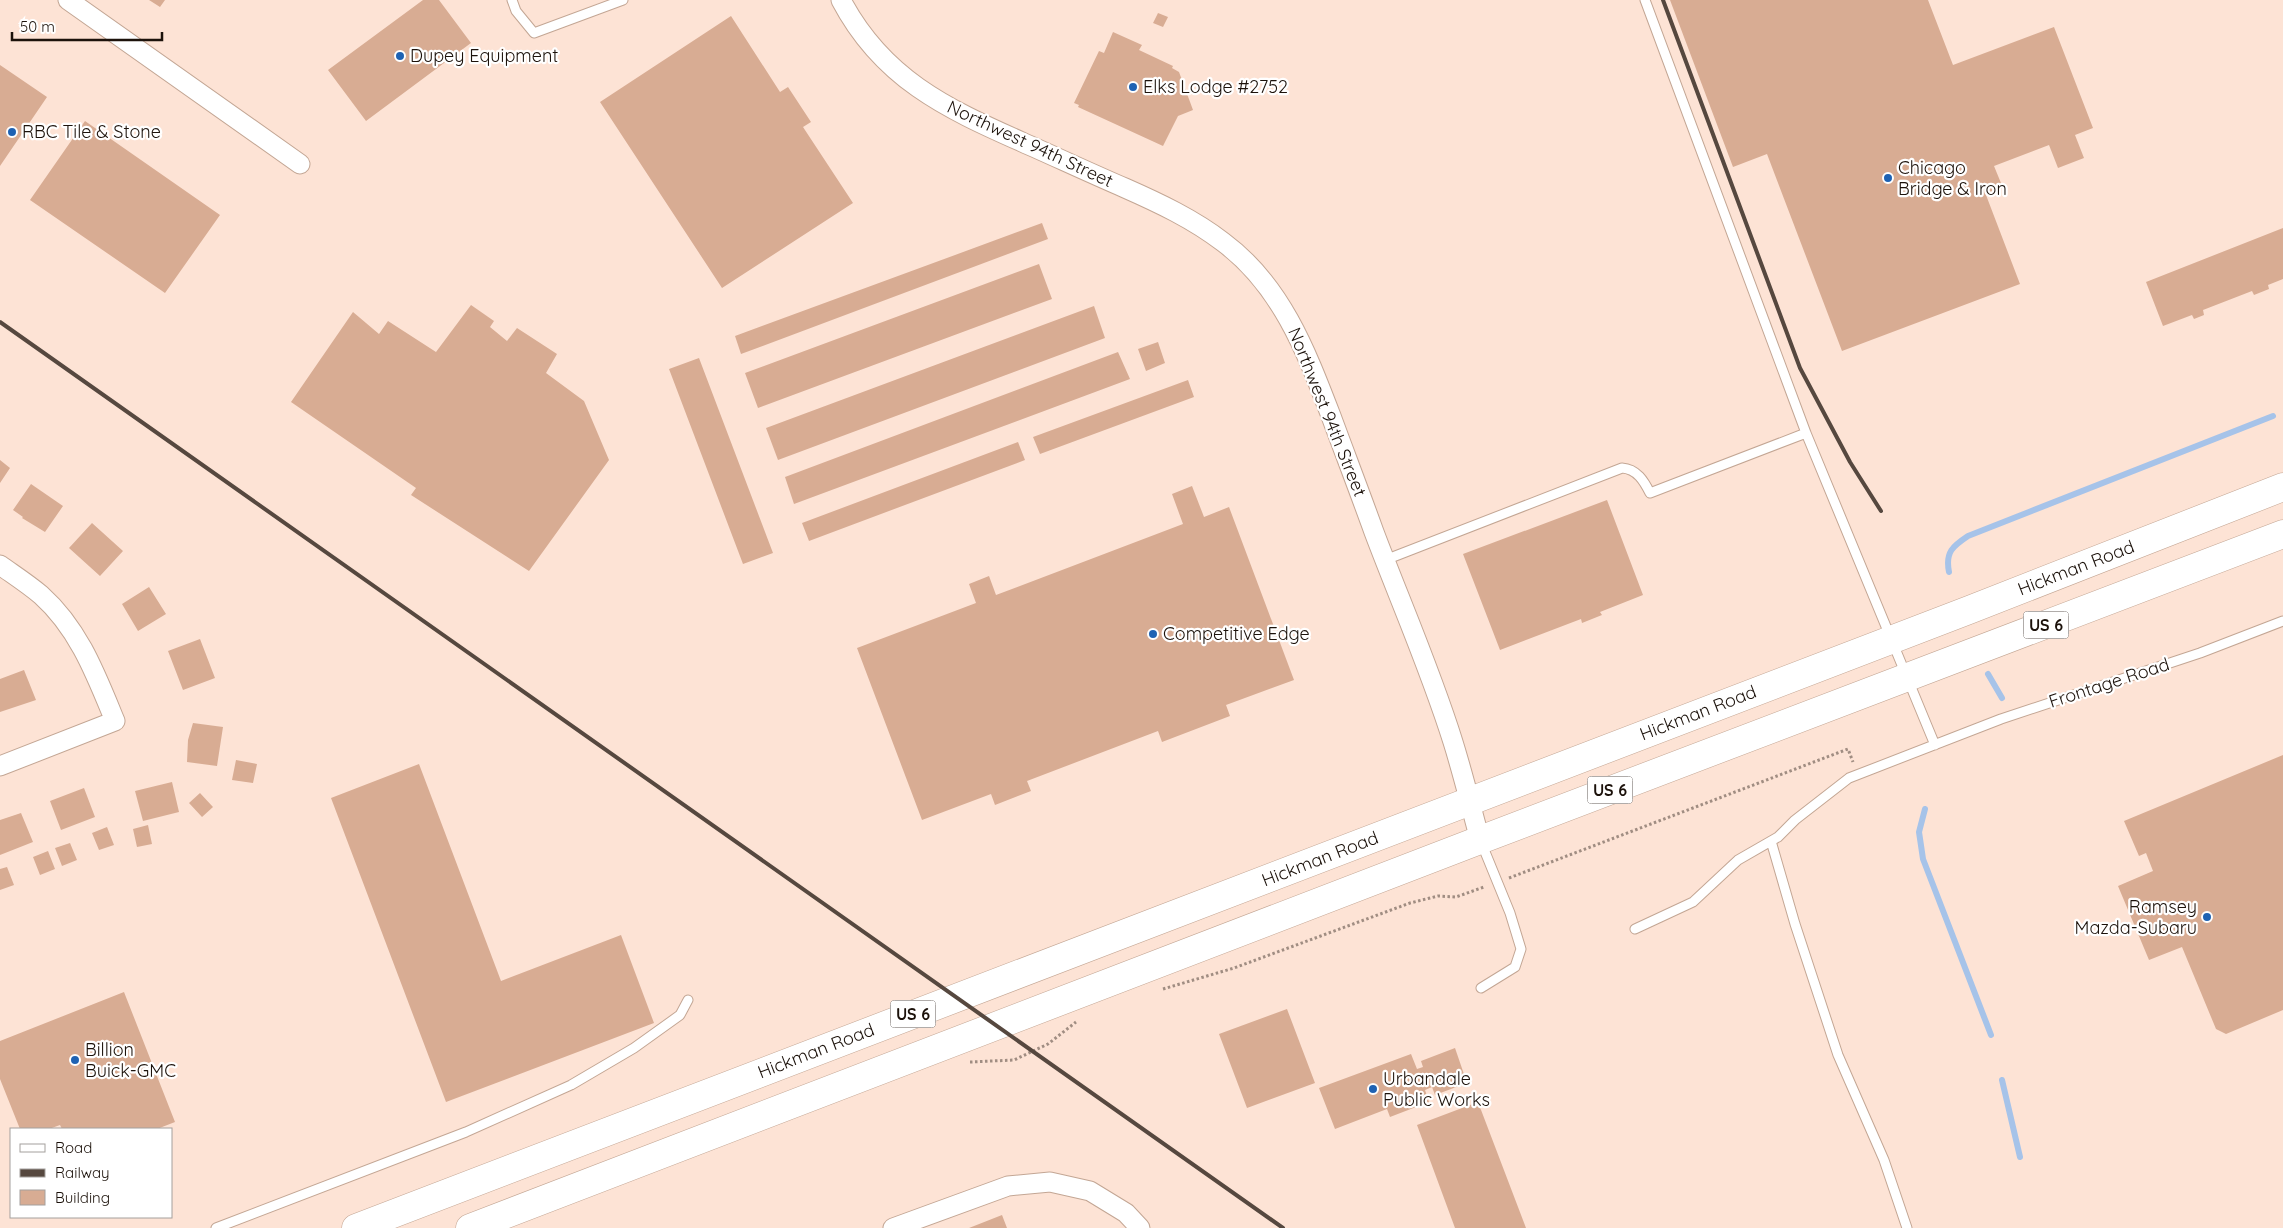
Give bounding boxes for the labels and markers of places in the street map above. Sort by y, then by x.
place label: Dupey Equipment [410,44,558,67]
marker: Dupey Equipment [394,50,406,62]
place label: Elks Lodge #2752 [1143,75,1288,98]
marker: Elks Lodge #2752 [1127,81,1139,93]
place label: RBC Tile & Stone [22,120,161,143]
marker: RBC Tile & Stone [6,126,18,138]
place label: Chicago Bridge & Iron [1898,156,2007,200]
marker: Chicago Bridge & Iron [1882,172,1894,184]
place label: Competitive Edge [1163,622,1310,645]
marker: Competitive Edge [1147,628,1159,640]
place label: Ramsey Mazda-Subaru [2075,895,2197,939]
marker: Ramsey Mazda-Subaru [2201,911,2213,923]
place label: Billion Buick-GMC [85,1038,176,1082]
marker: Billion Buick-GMC [69,1054,81,1066]
place label: Urbandale Public Works [1383,1067,1490,1111]
marker: Urbandale Public Works [1367,1083,1379,1095]

